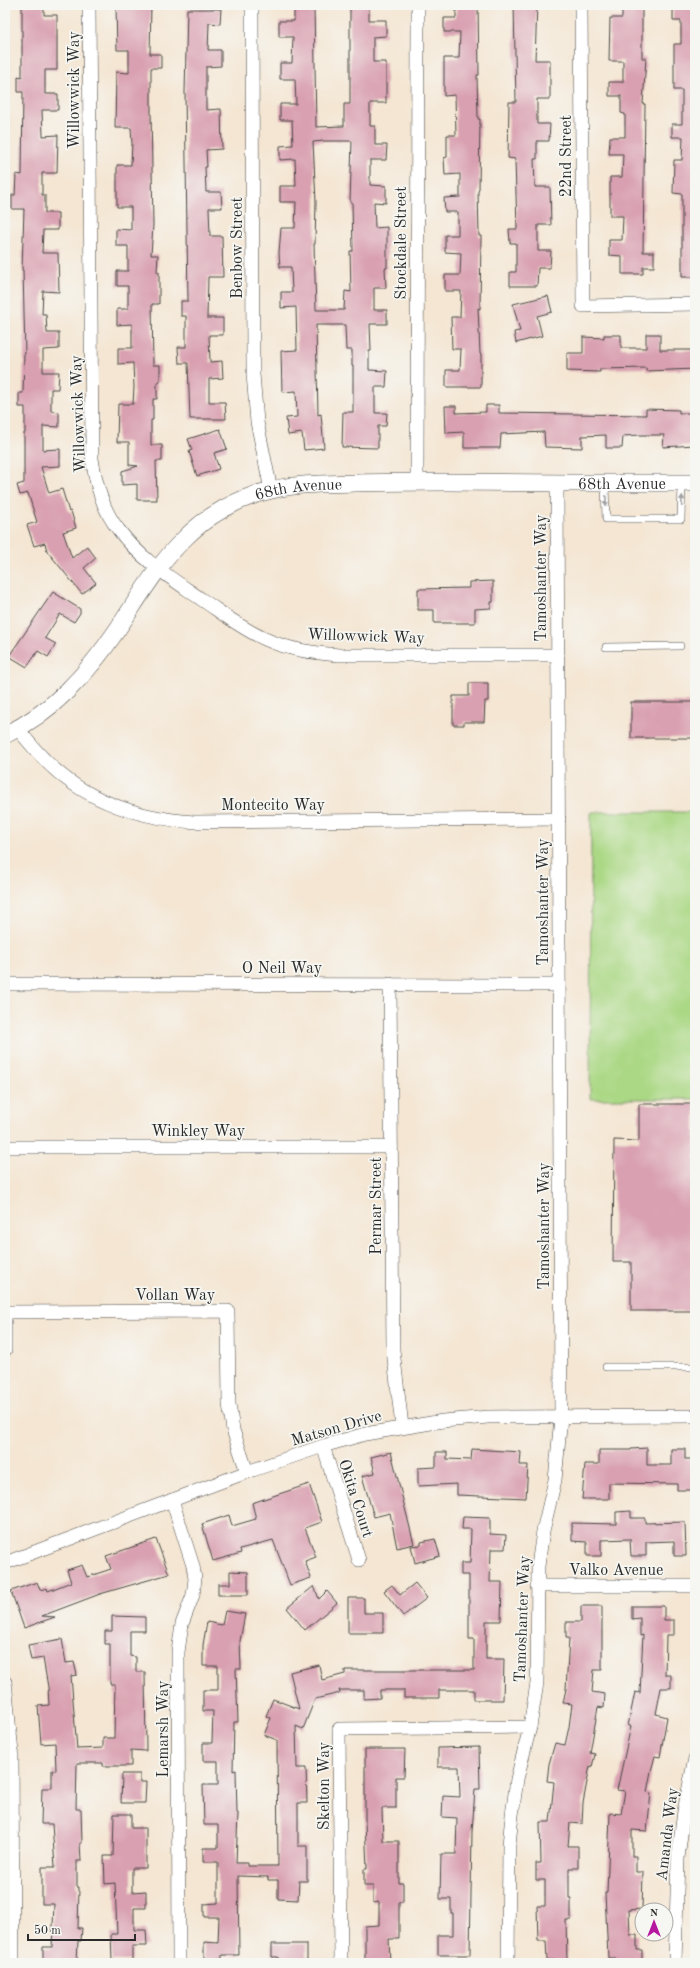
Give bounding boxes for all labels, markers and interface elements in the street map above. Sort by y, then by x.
street label: Willowwick Way [67,31,83,149]
street label: 22nd Street [559,114,575,197]
street label: Stockdale Street [394,186,410,300]
street label: Benbow Street [230,197,246,299]
street label: Willowwick Way [69,354,89,473]
street label: 68th Avenue [253,477,342,504]
street label: 68th Avenue [578,477,666,493]
one-way arrow [603,495,609,508]
one-way arrow [678,495,685,507]
street label: Tamoshanter Way [534,514,550,642]
street label: Willowwick Way [307,627,426,647]
street label: Montecito Way [221,798,326,814]
street label: Tamoshanter Way [536,838,552,966]
street label: O Neil Way [242,961,323,977]
street label: Winkley Way [151,1124,246,1140]
street label: Permar Street [369,1157,385,1255]
street label: Tamoshanter Way [537,1162,553,1290]
street label: Vollan Way [135,1288,216,1304]
street label: Matson Drive [289,1408,384,1449]
street label: Okita Court [335,1458,375,1540]
street label: Tamoshanter Way [513,1555,533,1683]
street label: Valko Avenue [569,1563,663,1579]
street label: Lemarsh Way [156,1680,172,1778]
street label: Skelton Way [317,1741,333,1830]
street label: Amanda Way [654,1786,682,1882]
north arrow [634,1902,674,1942]
text: N [650,1908,659,1919]
scale bar [28,1916,135,1942]
text: 50 m [34,1924,61,1937]

